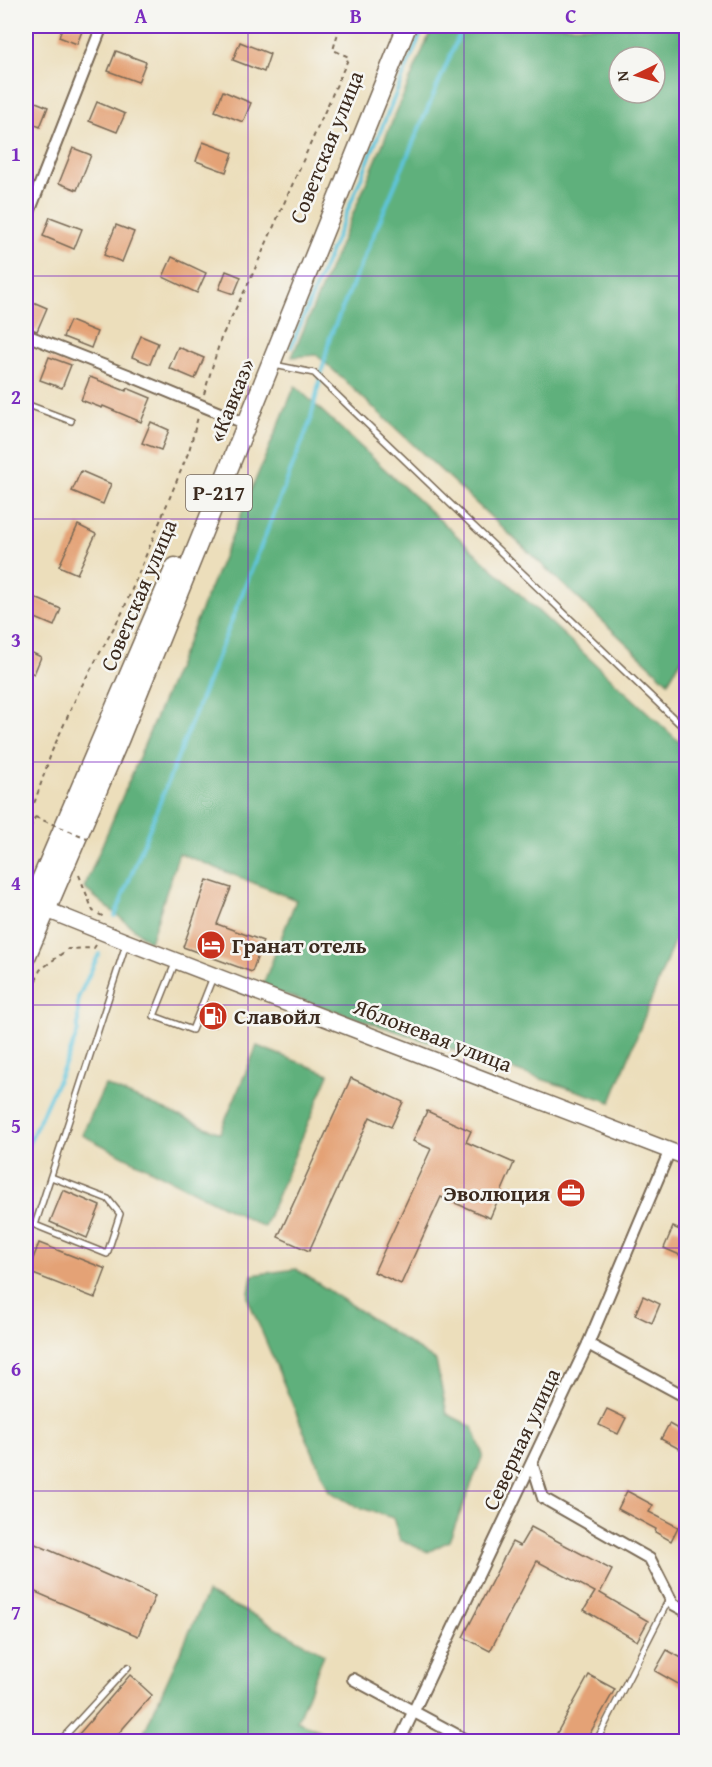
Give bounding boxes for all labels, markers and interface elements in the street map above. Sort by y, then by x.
text: A [135,1,148,30]
text: B [350,1,362,30]
text: C [565,1,577,30]
north arrow [607,45,667,105]
street label: Советская улица [281,65,371,228]
text: N [610,70,634,83]
text: 1 [11,139,21,168]
street label: «Кавказ» [200,353,262,447]
text: 2 [11,382,21,411]
road number: Р-217 [186,475,252,511]
street label: Советская улица [92,514,185,676]
text: 3 [11,625,21,654]
text: 4 [11,868,21,897]
hotel icon: Гранат отель [195,929,227,961]
place label: Гранат отель [232,929,367,961]
street label: Яблоневая улица [348,990,517,1080]
fuel station icon: Славойл [197,1000,229,1032]
place label: Славойл [234,1000,321,1032]
text: 5 [11,1111,21,1140]
place label: Эволюция [443,1177,550,1209]
office icon: Эволюция [555,1177,587,1209]
text: 6 [11,1354,21,1383]
street label: Северная улица [474,1362,568,1515]
text: 7 [11,1597,21,1626]

